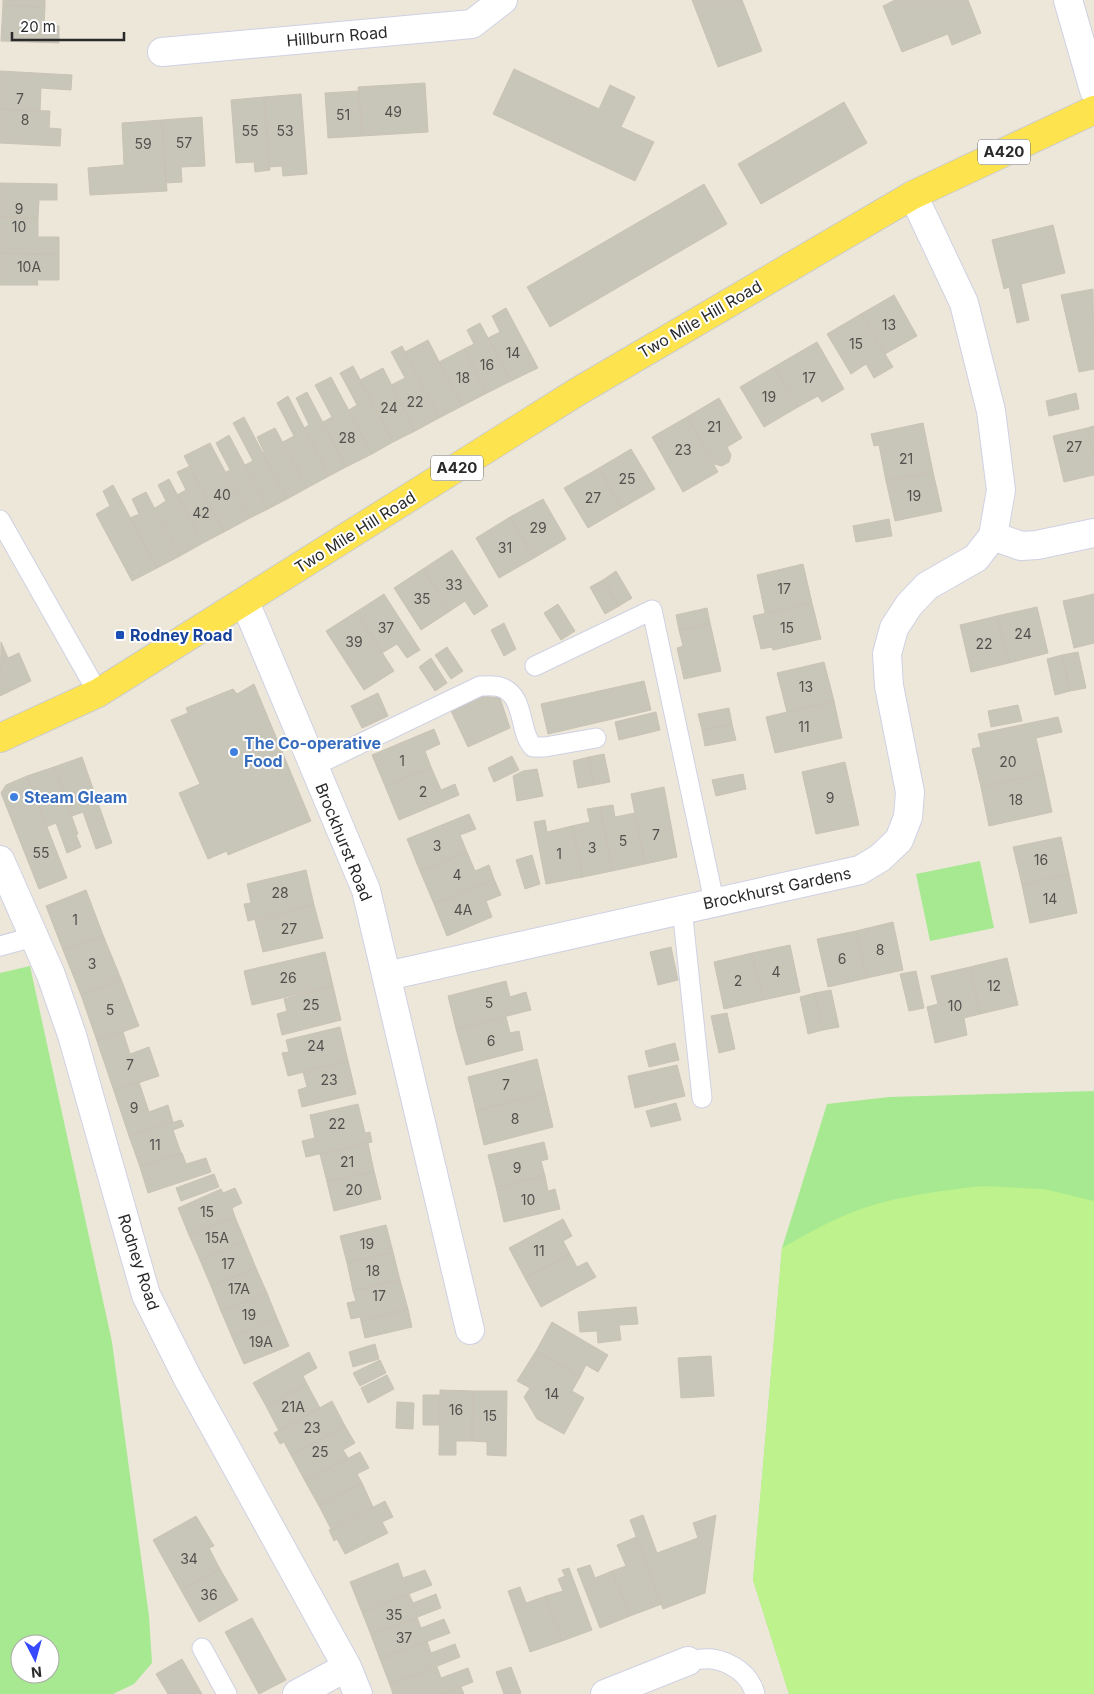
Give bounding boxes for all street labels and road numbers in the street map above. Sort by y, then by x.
street label: Hillburn Road [286,22,388,50]
road number: A420 [978,140,1030,164]
street label: Two Mile Hill Road [635,276,765,362]
road number: A420 [431,456,483,480]
street label: Two Mile Hill Road [291,487,419,577]
street label: Brockhurst Road [311,780,377,904]
street label: Brockhurst Gardens [701,863,853,913]
street label: Rodney Road [114,1211,164,1313]

